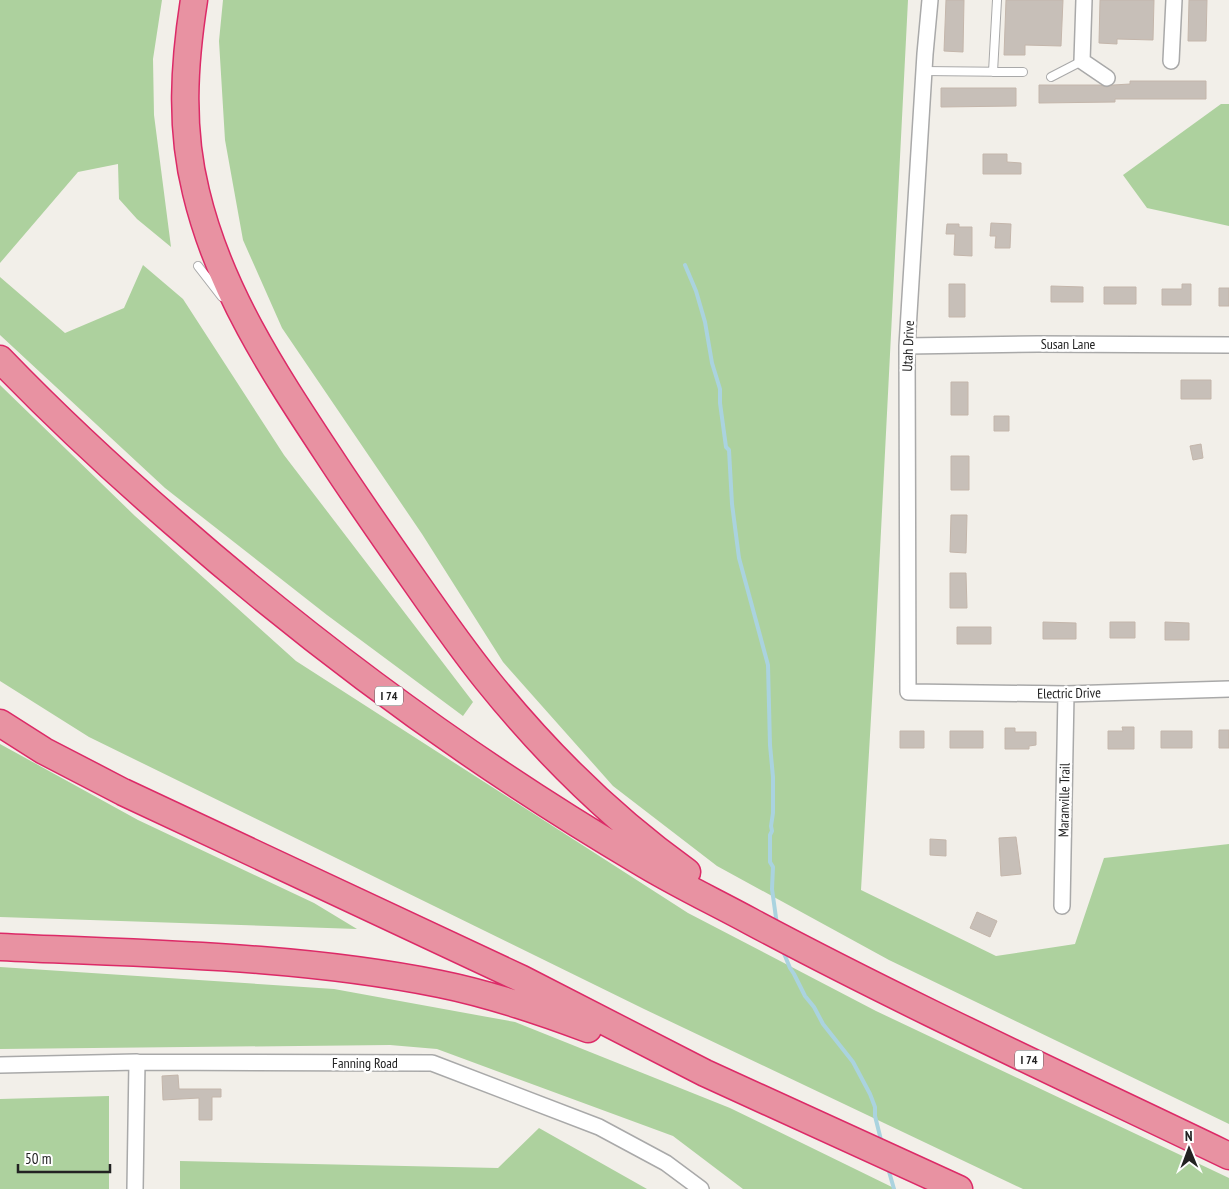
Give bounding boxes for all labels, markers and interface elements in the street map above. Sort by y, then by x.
street label: Utah Drive [898,320,918,372]
street label: Susan Lane [1041,335,1096,353]
street label: Electric Drive [1037,683,1101,703]
road number: I 74 [375,686,403,706]
street label: Maranville Trail [1054,762,1074,837]
road number: I 74 [1015,1050,1043,1070]
street label: Fanning Road [332,1054,398,1072]
north arrow [1164,1124,1214,1174]
text: N [1185,1127,1193,1145]
scale bar [18,1142,110,1174]
text: 50 m [25,1149,51,1168]

